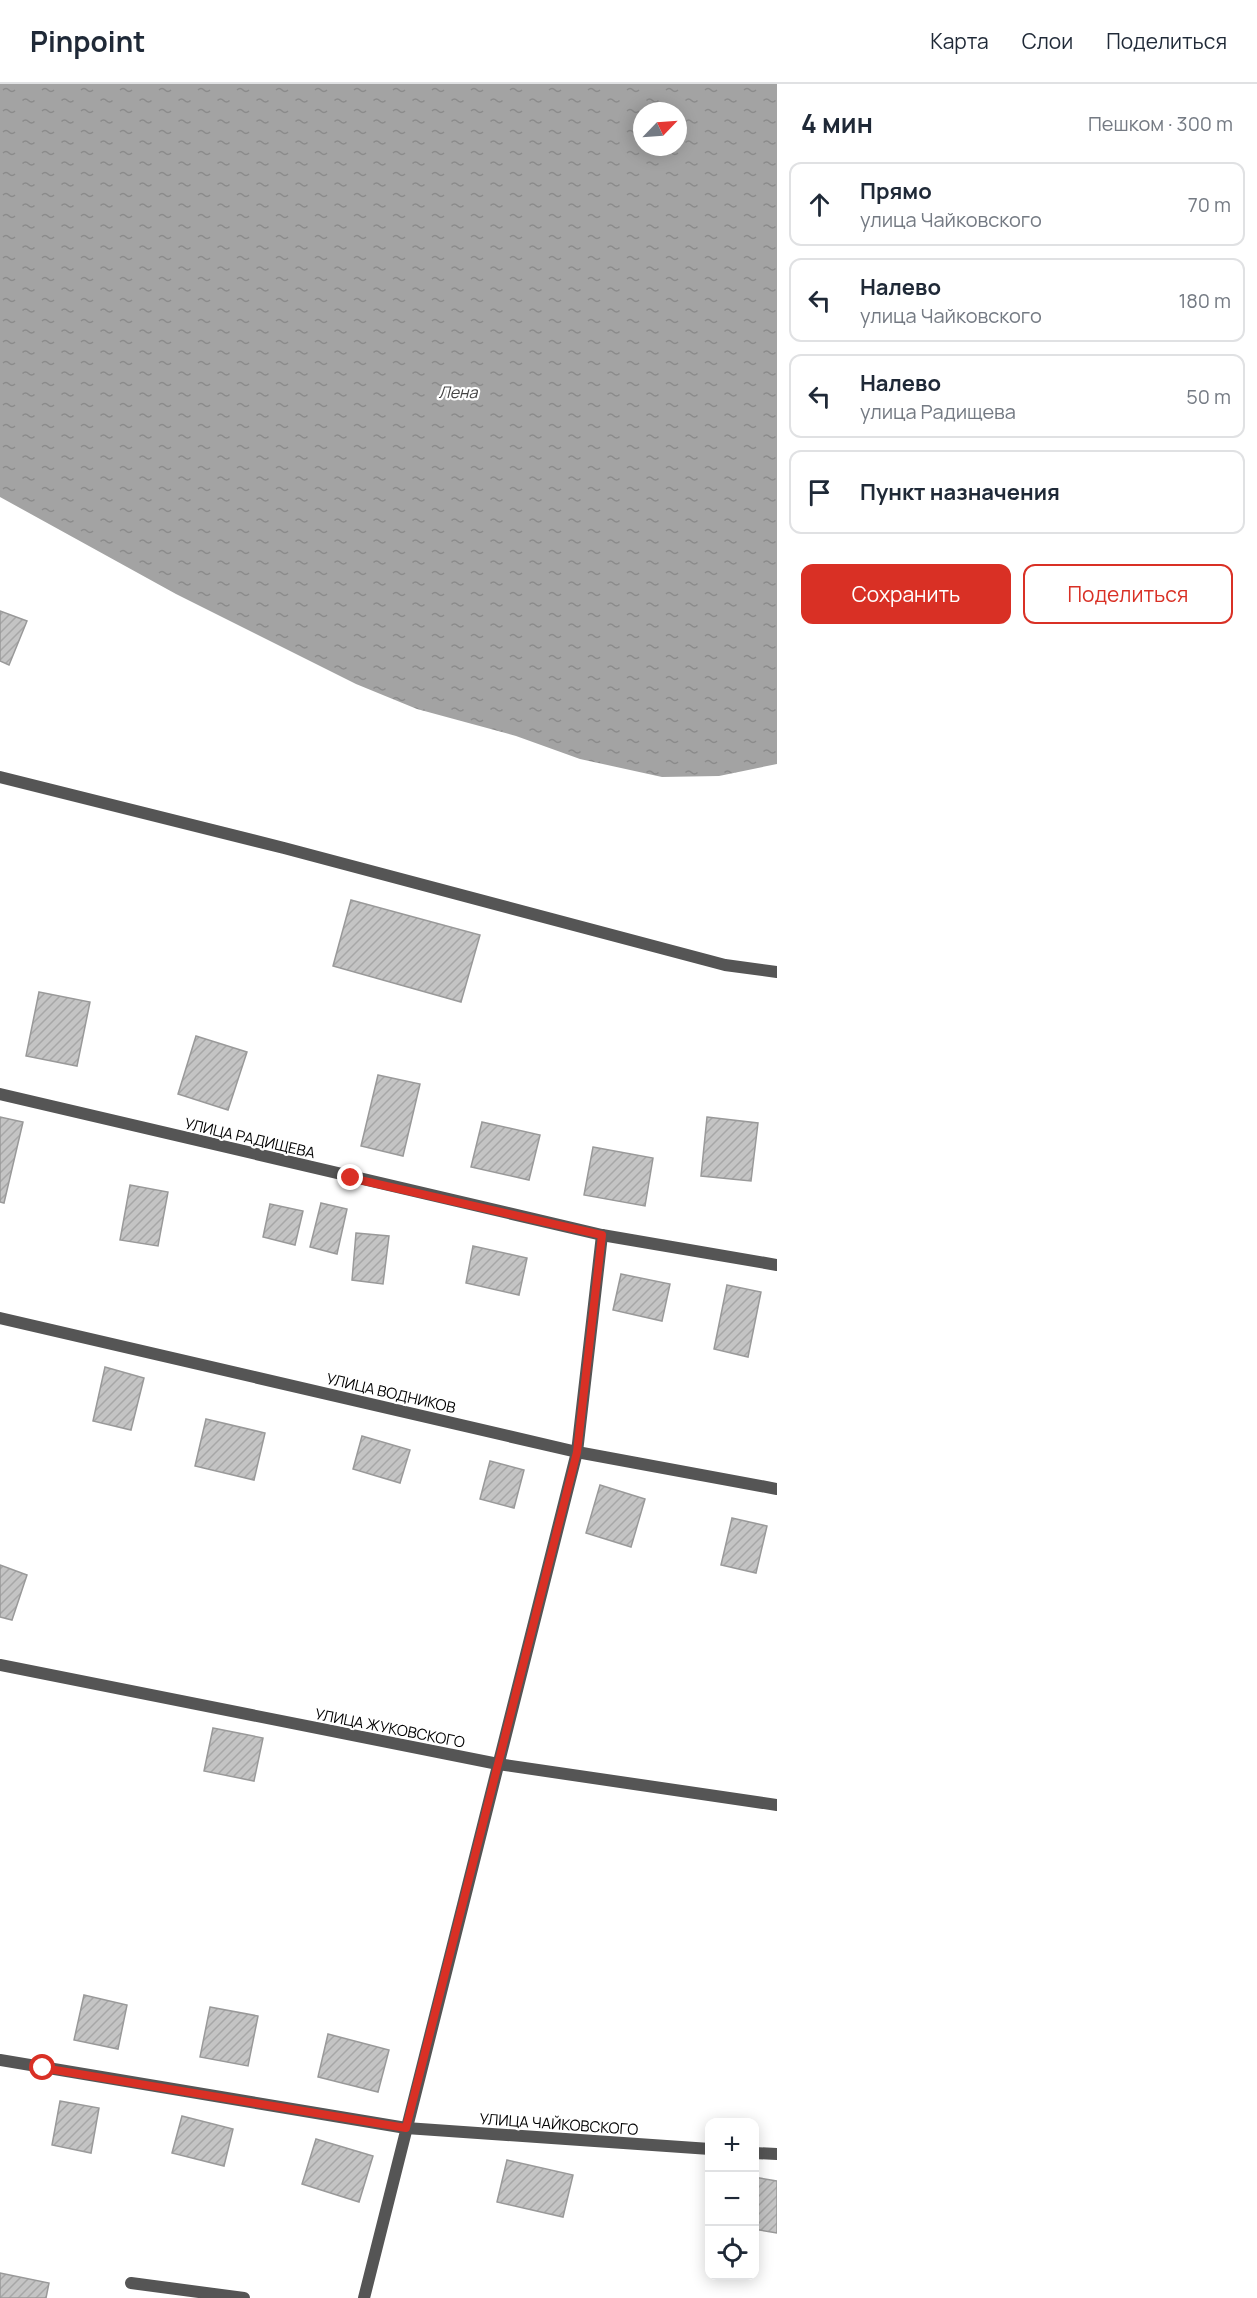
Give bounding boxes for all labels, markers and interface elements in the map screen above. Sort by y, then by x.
text: Pinpoint [30,22,145,60]
text: Карта [930,27,989,55]
text: Слои [1022,27,1073,55]
text: Поделиться [1106,27,1227,55]
north arrow [633,102,687,156]
text: 4 мин [801,105,873,141]
text: Пешком · 300 m [1088,110,1233,137]
text: Прямо [860,176,932,206]
icon: ahead [803,188,836,221]
text: 70 m [1188,191,1231,218]
text: улица Чайковского [860,206,1042,233]
text: Налево [860,272,941,302]
icon: left [803,284,836,317]
text: 180 m [1178,287,1231,314]
text: улица Чайковского [860,302,1042,329]
text: Налево [860,368,941,398]
icon: left [803,380,836,413]
water label: Лена [439,381,479,403]
text: 50 m [1186,383,1231,410]
text: улица Радищева [860,398,1016,425]
icon: arrive [803,476,836,509]
text: Пункт назначения [860,477,1060,507]
button: Сохранить [801,564,1011,624]
button: Поделиться [1023,564,1233,624]
street label: УЛИЦА РАДИЩЕВА [183,1113,318,1163]
route end [337,1164,363,1190]
street label: УЛИЦА ВОДНИКОВ [324,1368,458,1418]
street label: УЛИЦА ЖУКОВСКОГО [313,1703,467,1753]
route start [29,2054,55,2080]
street label: УЛИЦА ЧАЙКОВСКОГО [479,2108,639,2140]
map controls [705,2118,759,2280]
button: + [705,2118,759,2172]
button: − [705,2172,759,2226]
button: locate [705,2226,759,2280]

